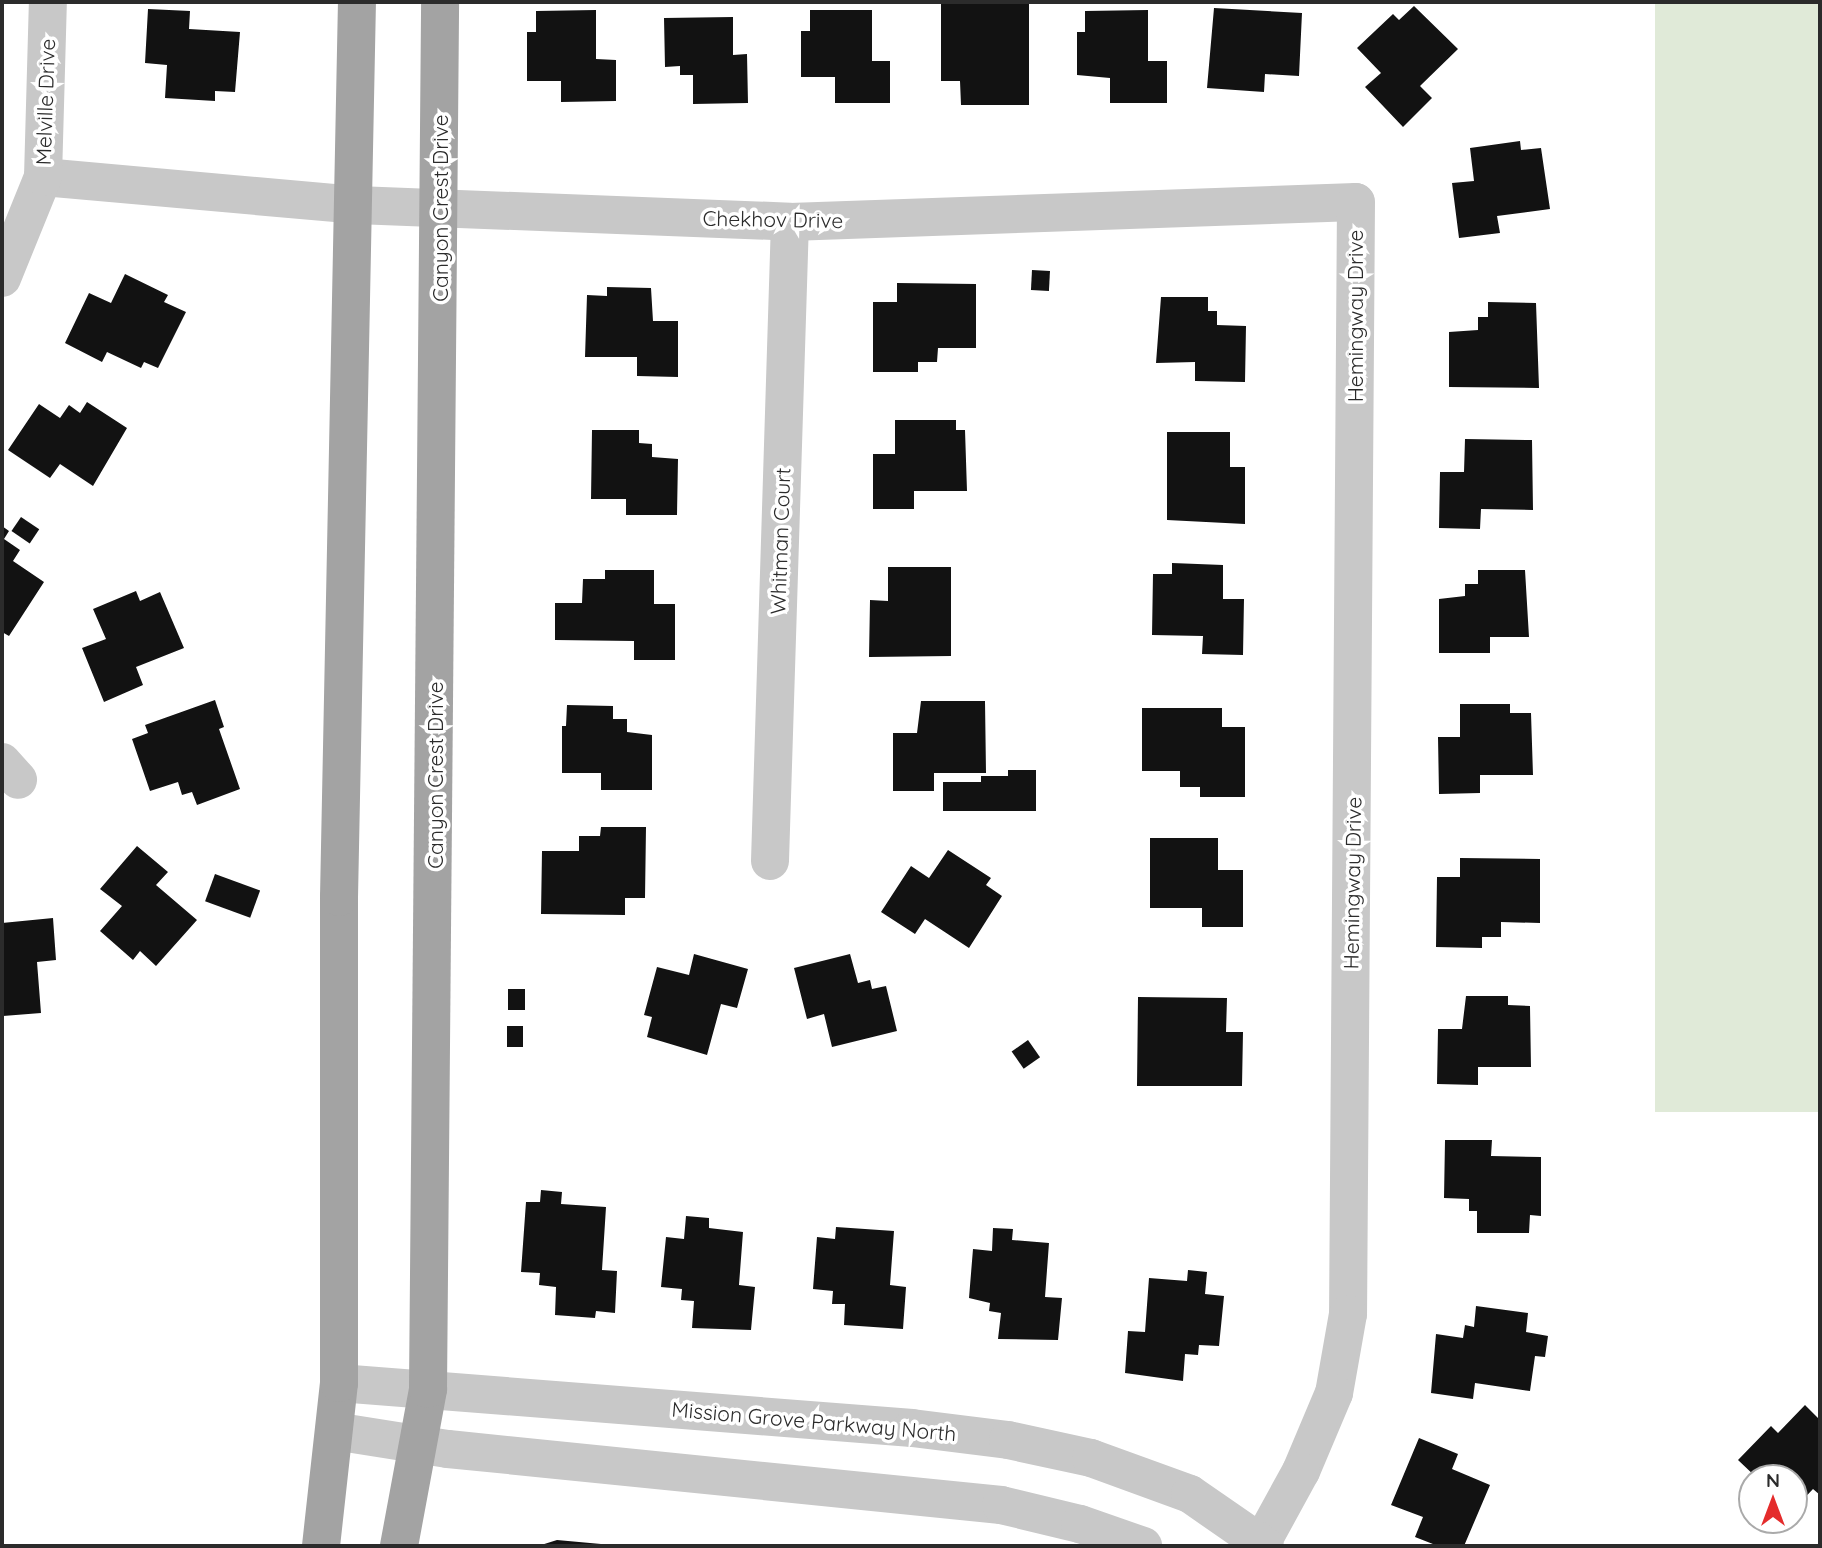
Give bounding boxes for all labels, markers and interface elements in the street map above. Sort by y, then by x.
street label: Melville Drive [30,38,60,166]
street label: Canyon Crest Drive [427,114,453,302]
street label: Chekhov Drive [703,205,843,233]
street label: Hemingway Drive [1342,230,1368,402]
street label: Whitman Court [765,467,795,615]
street label: Canyon Crest Drive [422,681,448,869]
street label: Hemingway Drive [1338,796,1366,970]
street label: Mission Grove Parkway North [671,1396,957,1446]
north arrow [1738,1464,1808,1534]
text: N [1766,1468,1780,1492]

